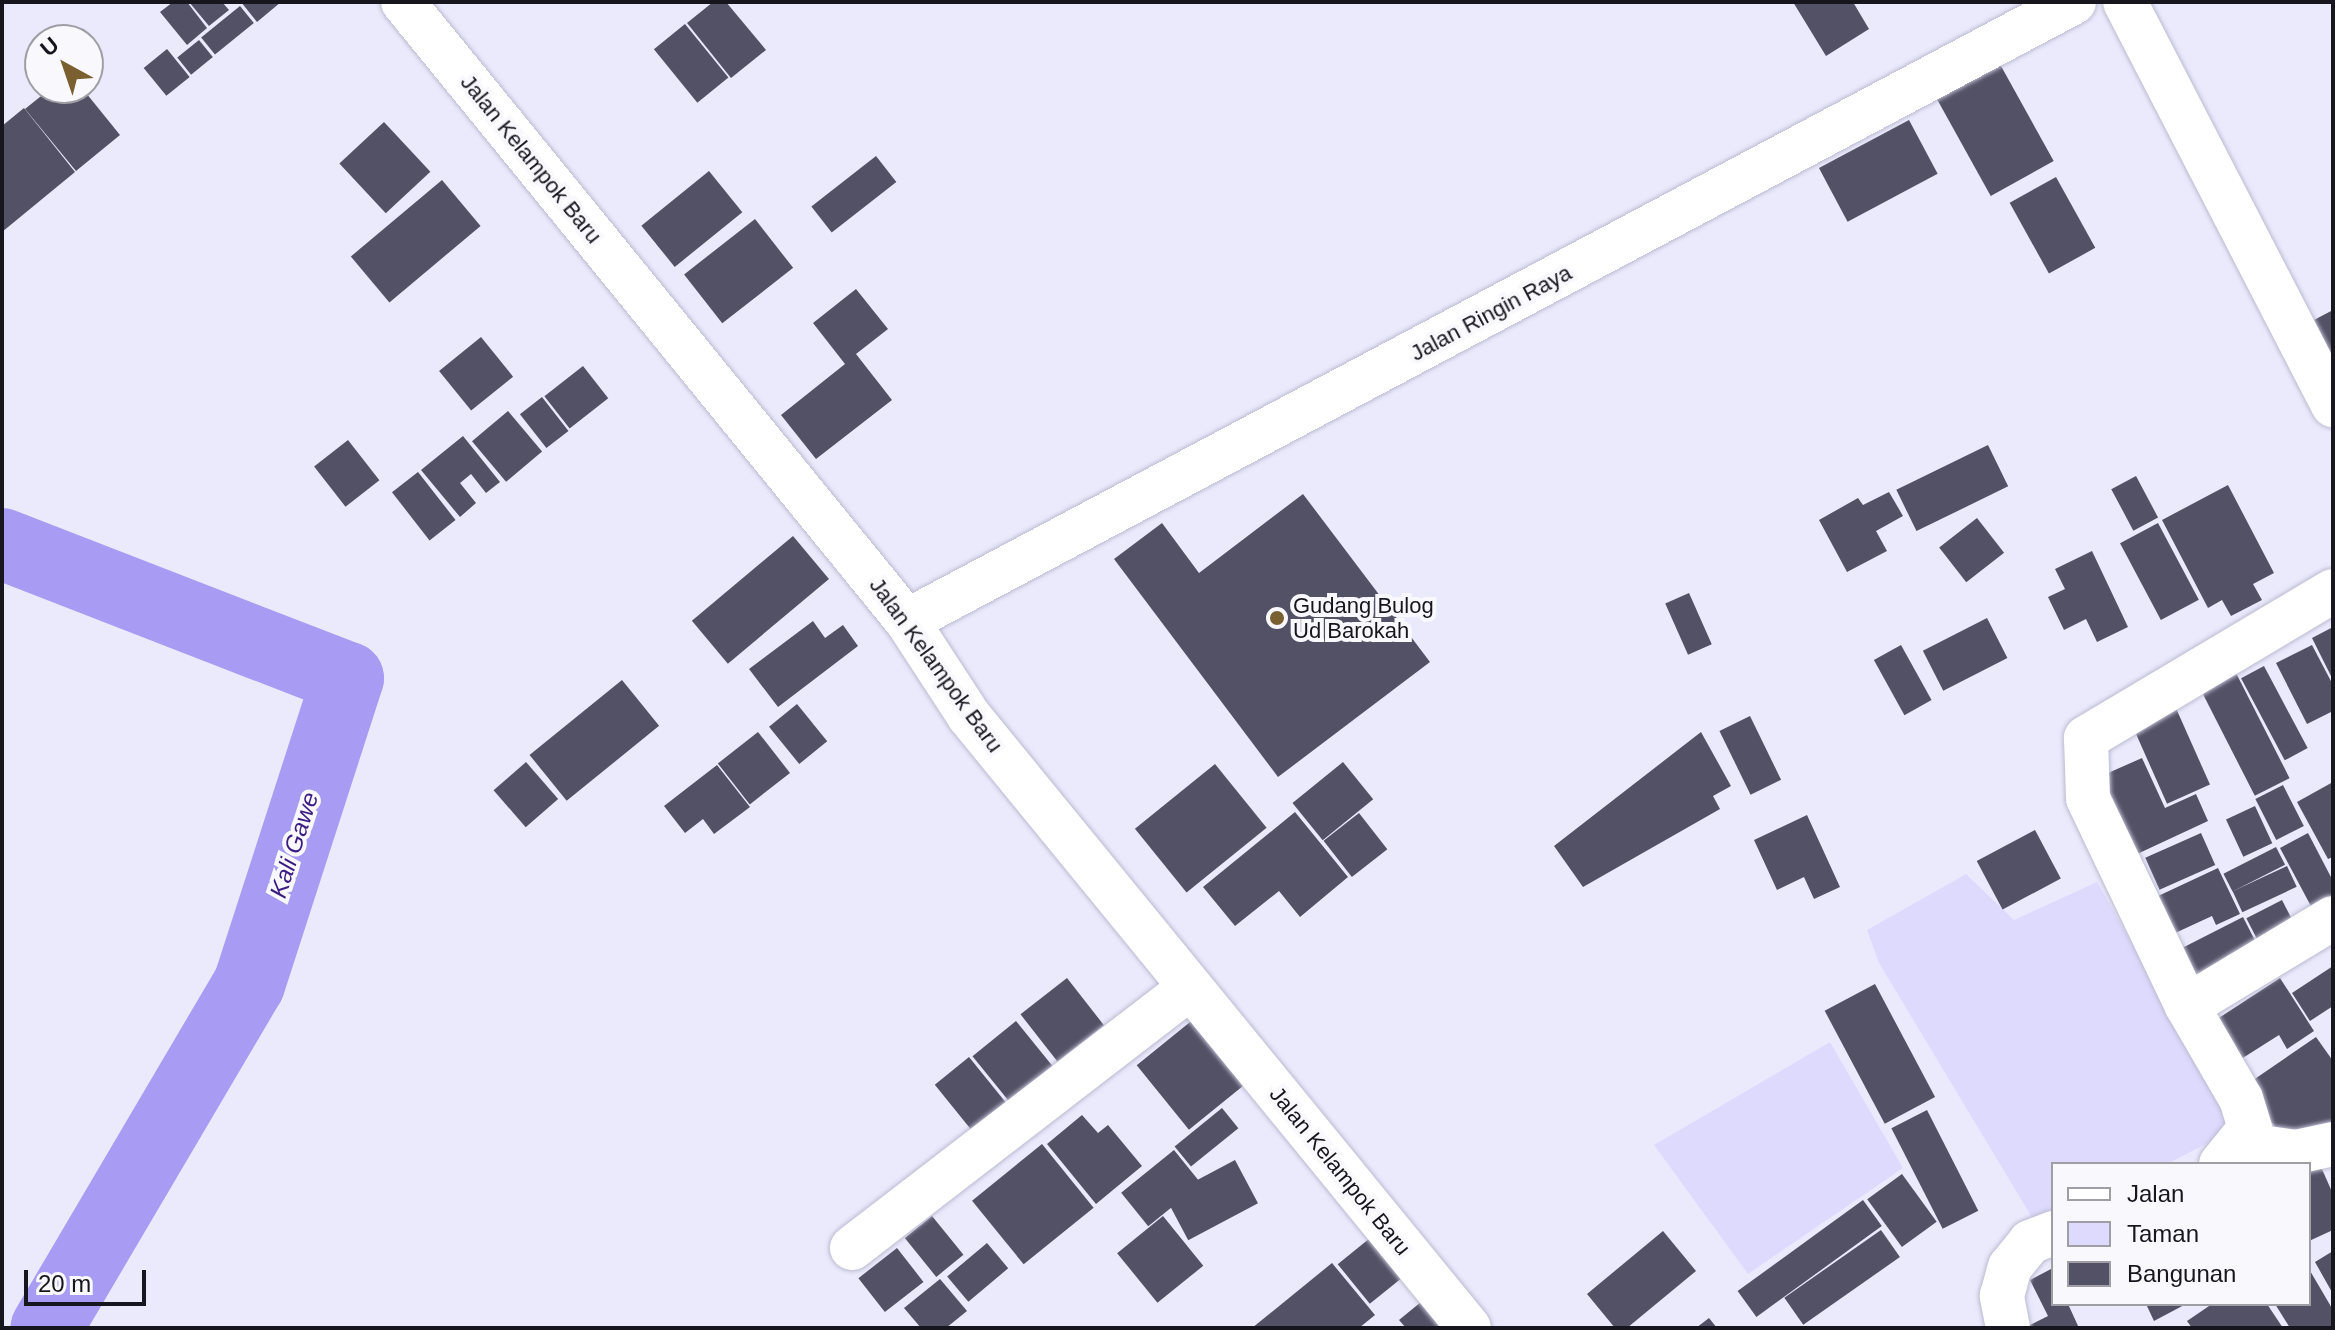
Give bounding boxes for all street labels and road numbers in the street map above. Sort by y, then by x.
street label: Jalan Kelampok Baru [455,69,607,249]
street label: Jalan Ringin Raya [1406,259,1576,367]
street label: Jalan Kelampok Baru [864,573,1008,757]
street label: Jalan Kelampok Baru [1264,1081,1416,1261]

